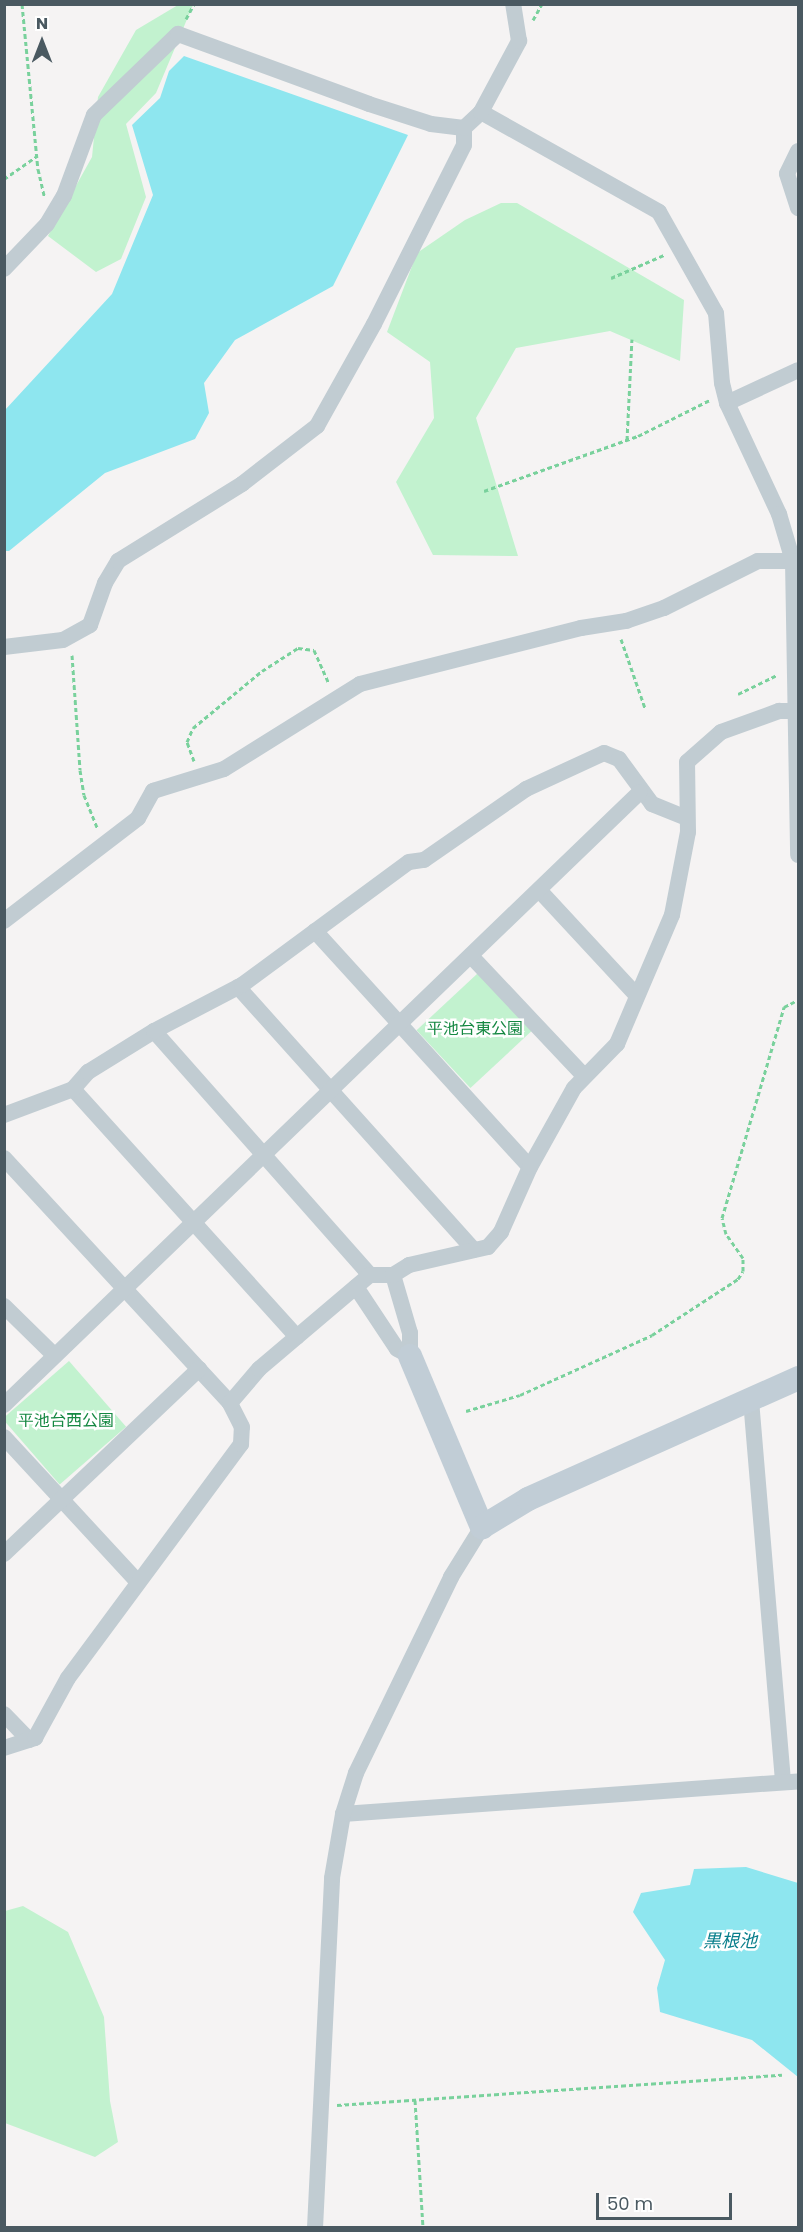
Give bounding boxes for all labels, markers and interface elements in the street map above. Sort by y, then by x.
north arrow [12,12,72,72]
text: N [36,12,48,35]
park label: 平池台東公園 [427,1019,523,1039]
park label: 平池台西公園 [18,1411,114,1431]
water label: 黒根池 [703,1930,757,1952]
scale bar [599,2181,736,2219]
text: 50 m [607,2191,653,2216]

